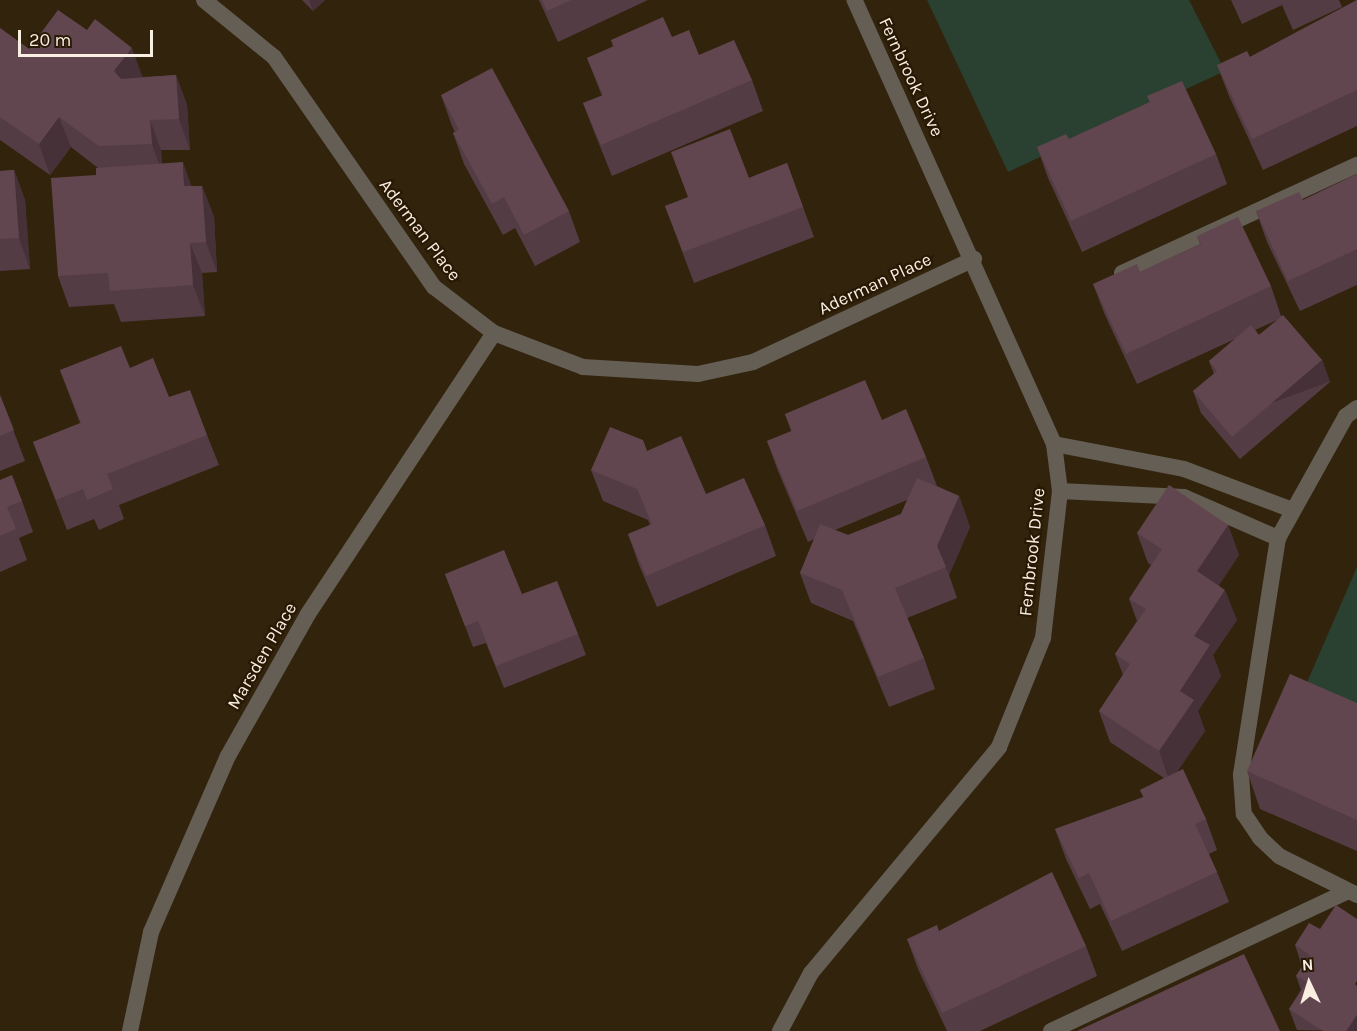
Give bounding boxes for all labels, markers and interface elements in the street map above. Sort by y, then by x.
street label: Fernbrook Drive [874,14,948,140]
scale bar [21,18,156,56]
text: 20 m [29,29,71,51]
street label: Aderman Place [375,175,465,285]
street label: Aderman Place [815,248,935,320]
street label: Fernbrook Drive [1015,487,1049,617]
street label: Marsden Place [223,599,301,713]
north arrow [1279,953,1339,1013]
text: N [1301,955,1314,974]

